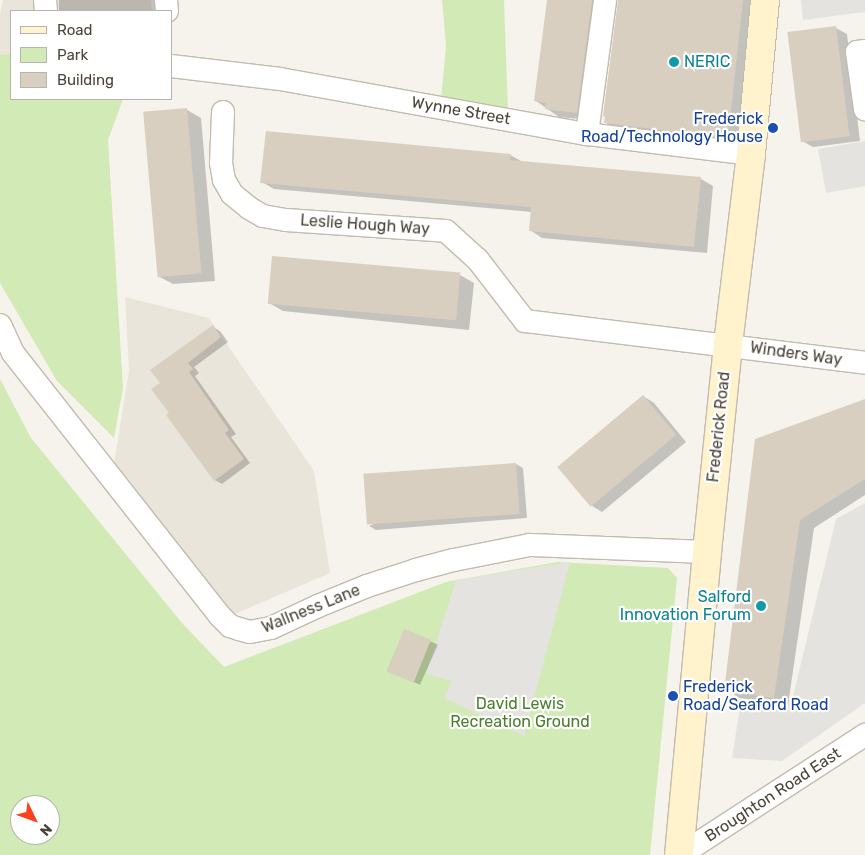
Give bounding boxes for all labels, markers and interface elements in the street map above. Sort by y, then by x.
legend [10,10,172,100]
text: Road [57,21,93,39]
text: Park [57,46,88,64]
place label: NERIC [684,52,730,72]
marker: NERIC [668,56,680,68]
text: Building [57,71,114,89]
street label: Wynne Street [410,93,512,129]
place label: Frederick Road/Technology House [580,109,763,147]
marker: Frederick Road/Technology House [767,122,779,134]
street label: Leslie Hough Way [299,211,431,239]
street label: Winders Way [749,338,843,370]
street label: Frederick Road [704,371,734,483]
street label: Wallness Lane [259,581,363,637]
place label: Salford Innovation Forum [620,587,751,625]
marker: Salford Innovation Forum [755,600,767,612]
place label: Frederick Road/Seaford Road [683,677,829,715]
marker: Frederick Road/Seaford Road [667,690,679,702]
park label: David Lewis Recreation Ground [450,694,590,732]
street label: Broughton Road East [701,744,845,846]
north arrow [10,795,60,845]
text: N [36,820,55,839]

